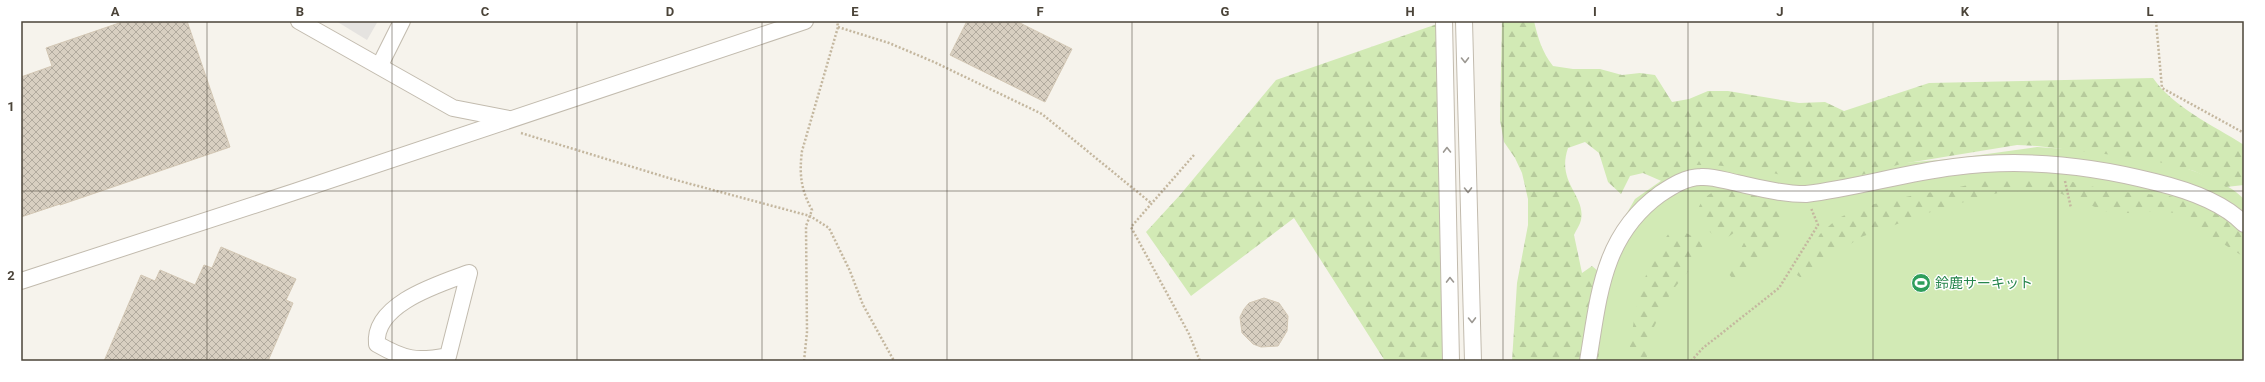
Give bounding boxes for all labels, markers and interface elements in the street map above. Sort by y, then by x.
text: A [111,4,120,19]
text: B [296,4,304,19]
text: C [481,4,490,19]
text: D [666,4,674,19]
text: E [851,4,859,19]
text: F [1036,4,1044,19]
text: G [1221,4,1230,19]
text: H [1405,4,1415,19]
text: I [1593,4,1597,19]
text: J [1776,4,1784,19]
text: K [1961,4,1970,19]
text: L [2146,4,2154,19]
one-way arrow [1461,57,1469,63]
text: 1 [7,99,15,114]
one-way arrow [1443,147,1451,153]
one-way arrow [1464,187,1472,193]
text: 2 [7,268,15,283]
sports icon: 鈴鹿サーキット [1910,272,1932,294]
place label: 鈴鹿サーキット [1935,275,2033,291]
one-way arrow [1446,277,1454,283]
one-way arrow [1467,317,1476,323]

